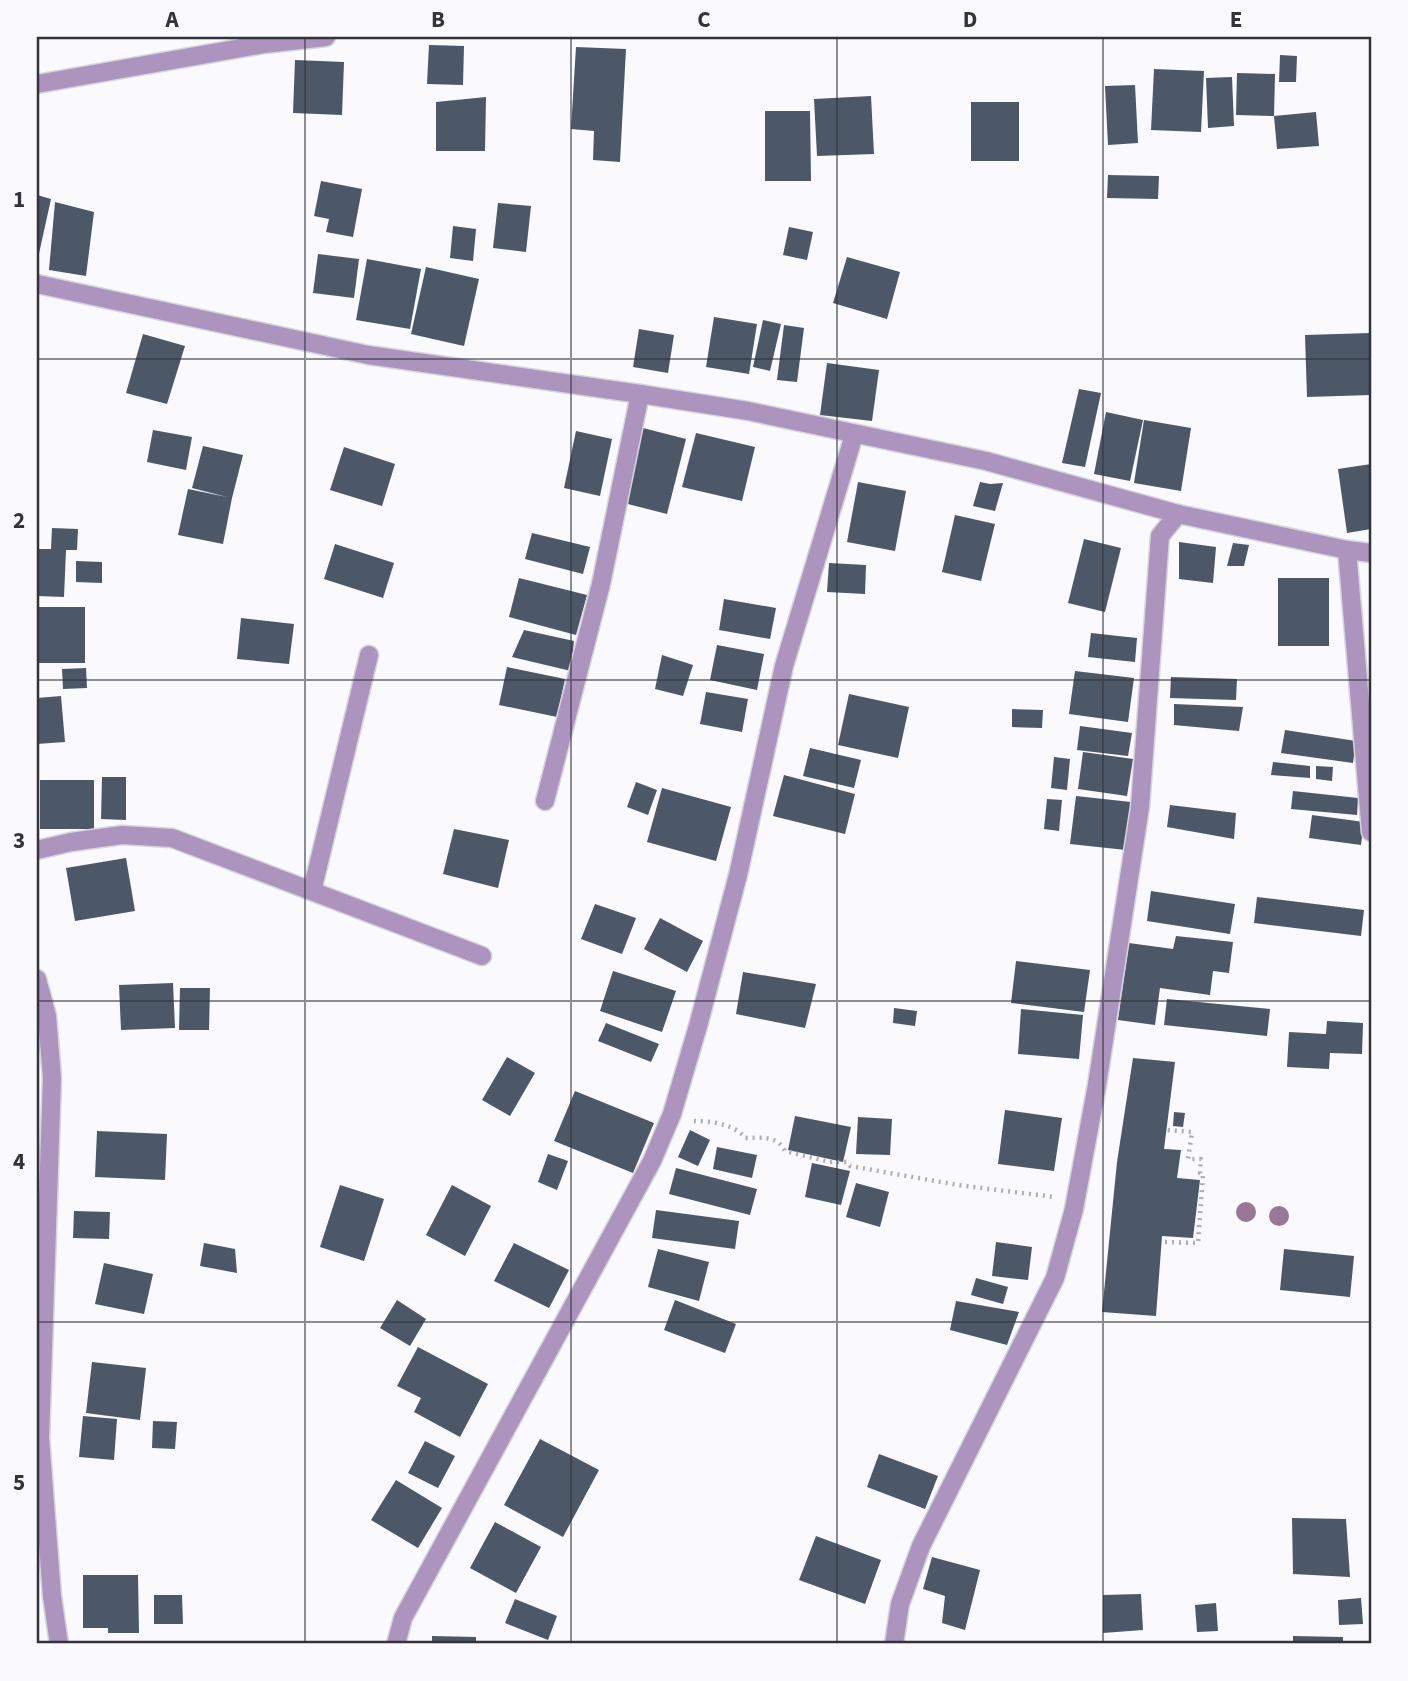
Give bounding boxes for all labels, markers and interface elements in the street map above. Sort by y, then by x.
text: A [164,3,179,36]
text: B [431,3,445,36]
text: C [697,3,711,36]
text: D [963,3,977,36]
text: E [1230,3,1242,36]
text: 1 [13,183,25,216]
text: 2 [13,504,25,537]
text: 3 [13,824,25,857]
text: 4 [13,1145,25,1178]
text: 5 [13,1466,25,1499]

